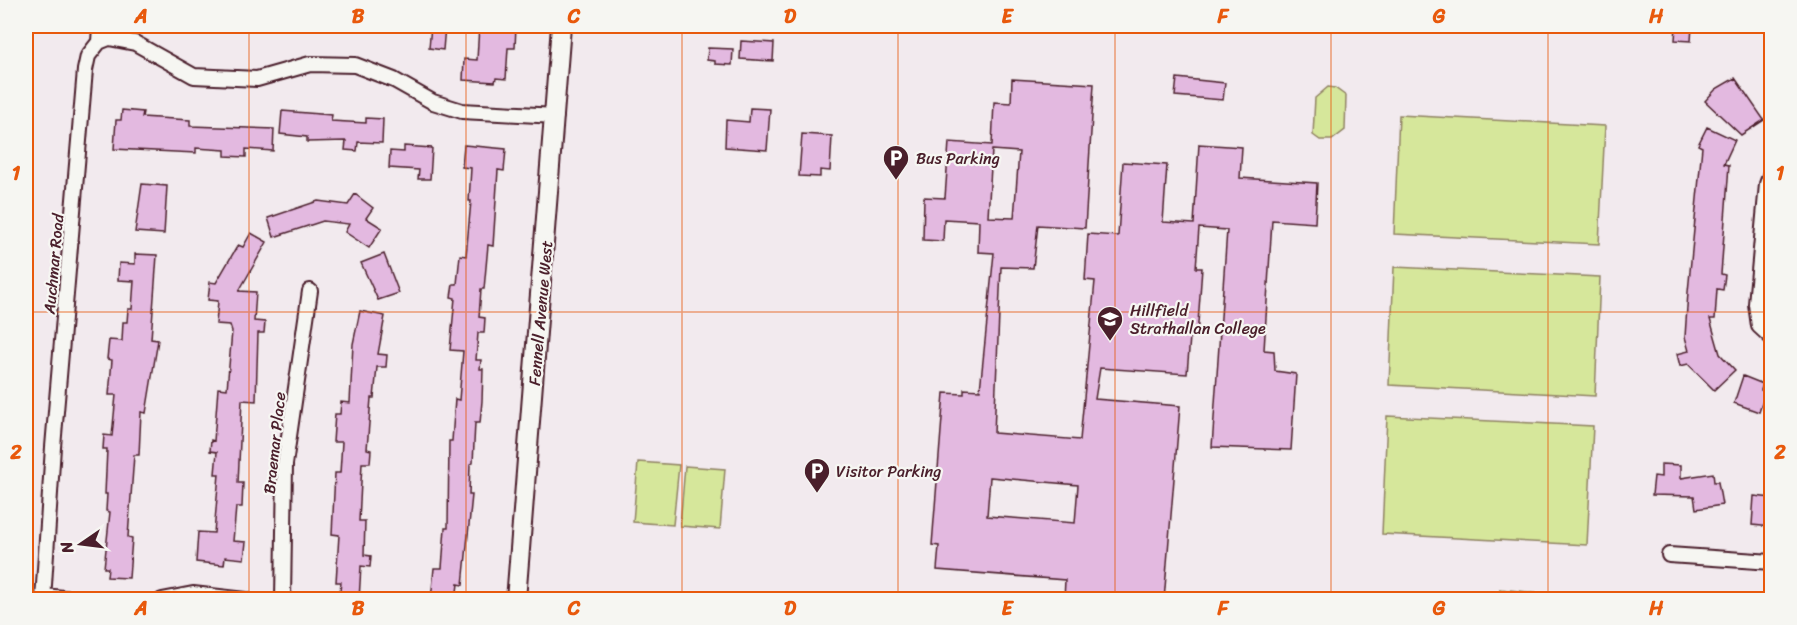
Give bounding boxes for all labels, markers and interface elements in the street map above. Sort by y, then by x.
text: A [133,0,148,34]
text: B [352,0,365,34]
text: C [567,0,581,34]
text: D [784,0,797,34]
text: E [1001,0,1014,34]
text: F [1217,0,1230,34]
text: G [1432,0,1446,34]
text: H [1648,0,1664,34]
parking icon: Bus Parking [881,143,911,181]
place label: Bus Parking [916,144,1000,173]
text: 1 [12,156,21,191]
text: 1 [1776,156,1785,191]
street label: Auchmar Road [35,211,72,316]
street label: Fennell Avenue West [520,239,561,387]
place label: Hillfield Strathallan College [1130,296,1266,343]
school or university icon: Hillfield Strathallan College [1095,304,1125,342]
street label: Braemar Place [255,391,294,496]
text: 2 [9,435,22,470]
text: 2 [1773,435,1786,470]
parking icon: Visitor Parking [802,456,832,494]
place label: Visitor Parking [836,457,941,486]
north arrow [51,514,111,574]
text: N [51,538,83,557]
text: A [133,591,148,625]
text: B [352,591,365,625]
text: C [567,591,581,625]
text: D [784,591,797,625]
text: E [1001,591,1014,625]
text: F [1217,591,1230,625]
text: G [1432,591,1446,625]
text: H [1648,591,1664,625]

